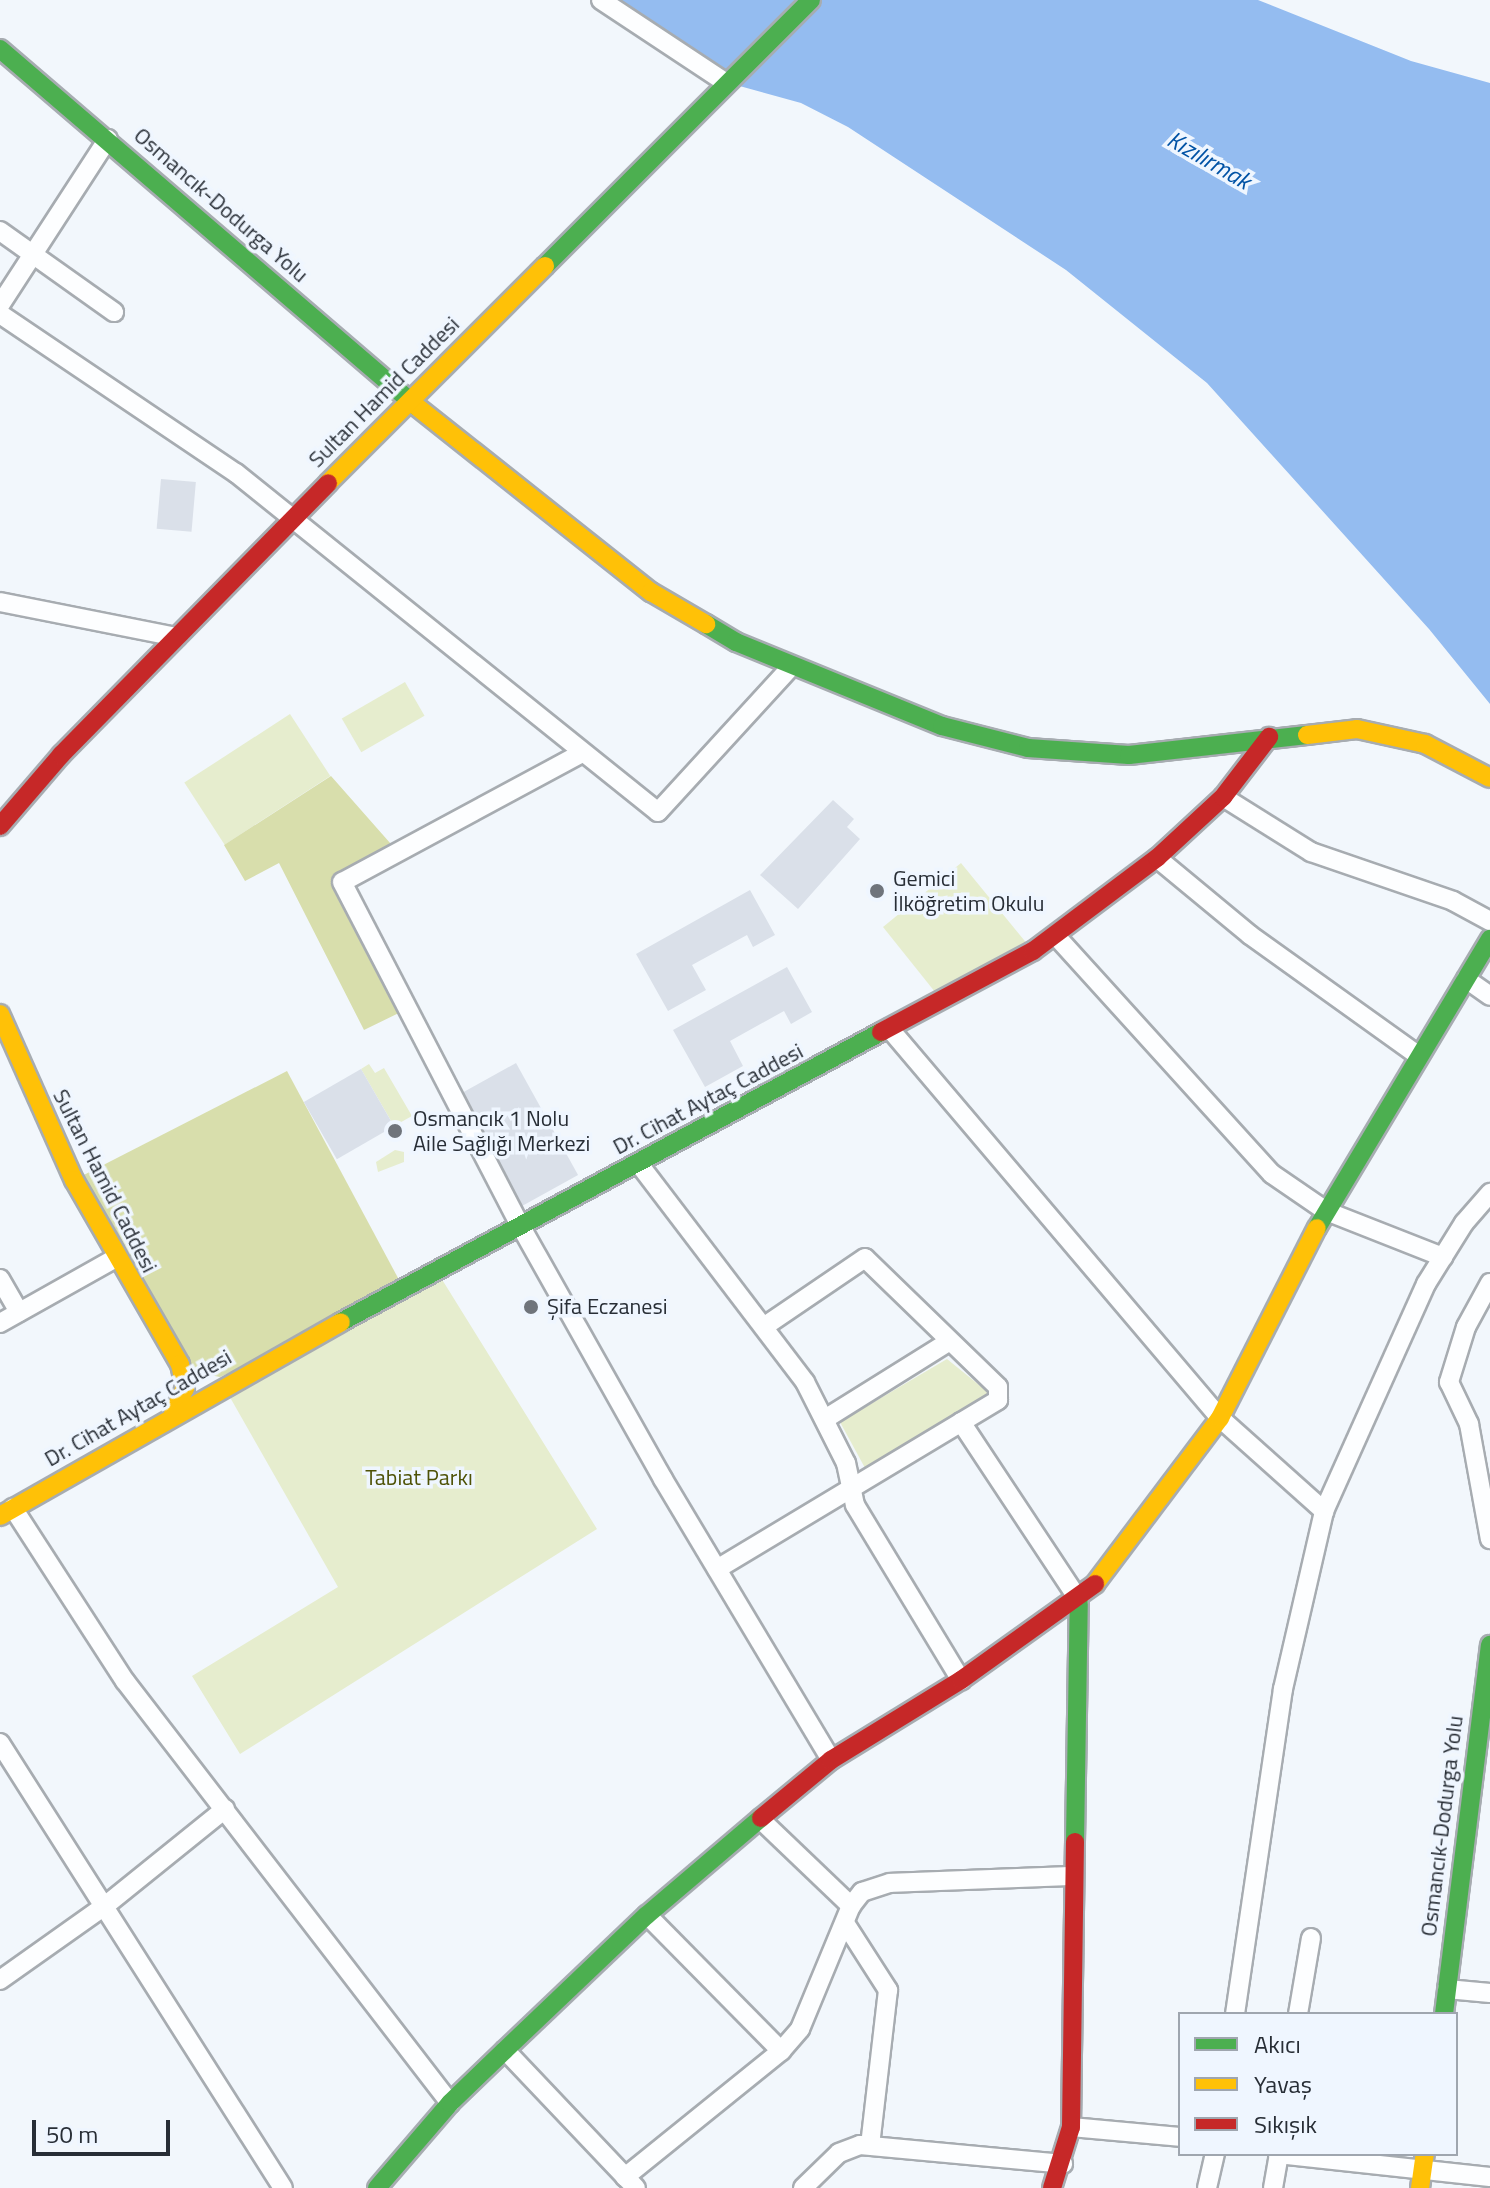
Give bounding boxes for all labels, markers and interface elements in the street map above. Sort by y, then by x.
street label: Osmancık-Dodurga Yolu [128,122,314,288]
water label: Kızılırmak [1162,125,1256,195]
street label: Sultan Hamid Caddesi [303,311,465,473]
place label: Gemici İlköğretim Okulu [893,865,1044,916]
marker: Gemici İlköğretim Okulu [868,882,886,900]
street label: Dr. Cihat Aytaç Caddesi [609,1038,807,1160]
street label: Sultan Hamid Caddesi [47,1085,163,1277]
place label: Osmancık 1 Nolu Aile Sağlığı Merkezi [413,1105,590,1156]
marker: Osmancık 1 Nolu Aile Sağlığı Merkezi [384,1120,406,1142]
place label: Şifa Eczanesi [547,1294,667,1320]
marker: Şifa Eczanesi [522,1298,540,1316]
street label: Dr. Cihat Aytaç Caddesi [40,1344,236,1472]
park label: Tabiat Parkı [365,1465,473,1491]
street label: Osmancık-Dodurga Yolu [1415,1714,1469,1938]
legend [1178,2012,1458,2156]
text: Akıcı [1254,2026,1301,2062]
text: Yavaş [1254,2066,1312,2102]
scale bar [36,2104,174,2154]
text: Sıkışık [1254,2106,1317,2142]
text: 50 m [46,2116,98,2152]

